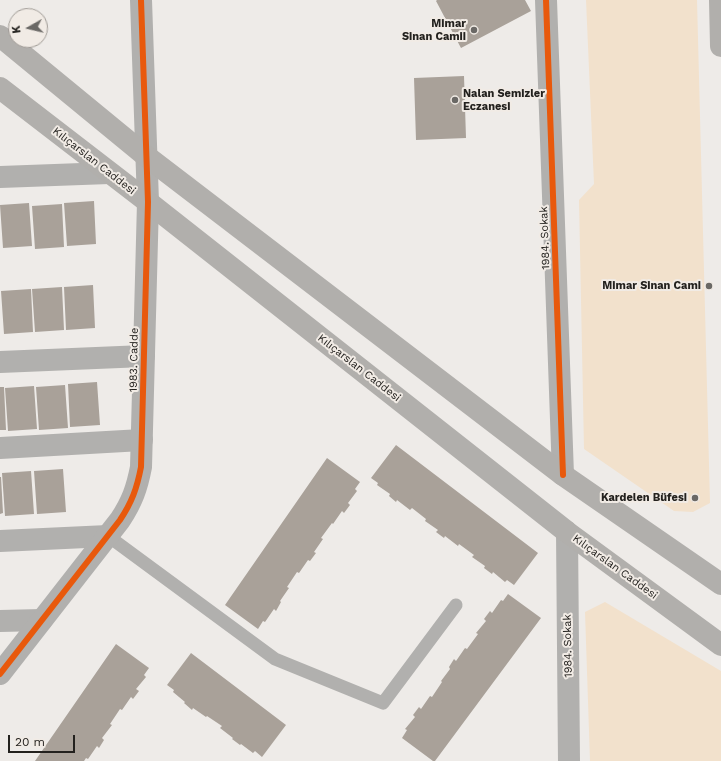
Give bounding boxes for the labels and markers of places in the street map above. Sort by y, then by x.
place label: Mimar Sinan Camii [402,17,466,43]
marker: Mimar Sinan Camii [469,25,479,35]
place label: Nalan Semizler Eczanesi [463,87,545,113]
marker: Nalan Semizler Eczanesi [450,95,460,105]
place label: Mimar Sinan Cami [602,279,701,293]
marker: Mimar Sinan Cami [704,281,714,291]
place label: Kardelen Büfesi [601,491,687,505]
marker: Kardelen Büfesi [690,493,700,503]

